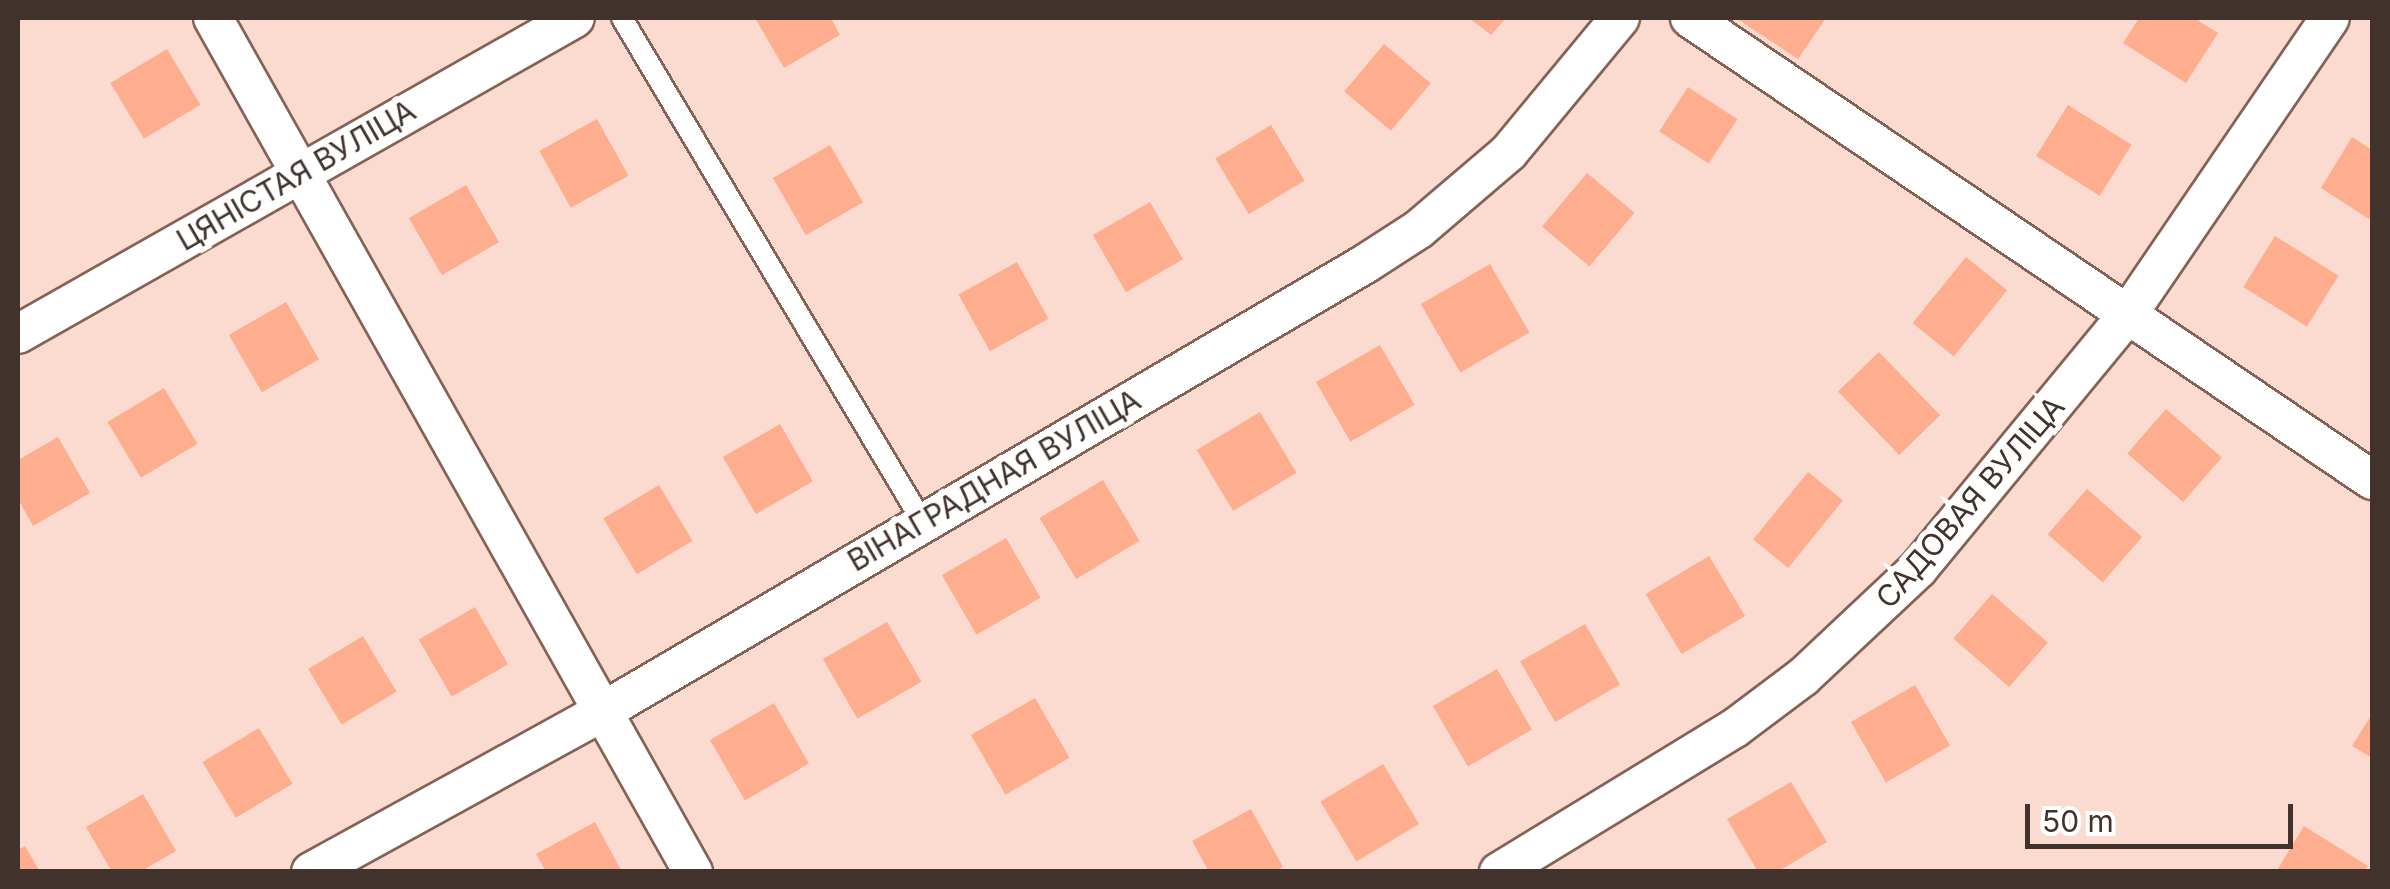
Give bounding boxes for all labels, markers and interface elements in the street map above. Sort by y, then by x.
street label: ЦЯНІСТАЯ ВУЛІЦА [170,92,422,258]
street label: ВІНАГРАДНАЯ ВУЛІЦА [841,381,1147,579]
street label: САДОВАЯ ВУЛІЦА [1868,389,2072,615]
scale bar [2030,784,2298,846]
text: 50 m [2042,803,2114,839]

